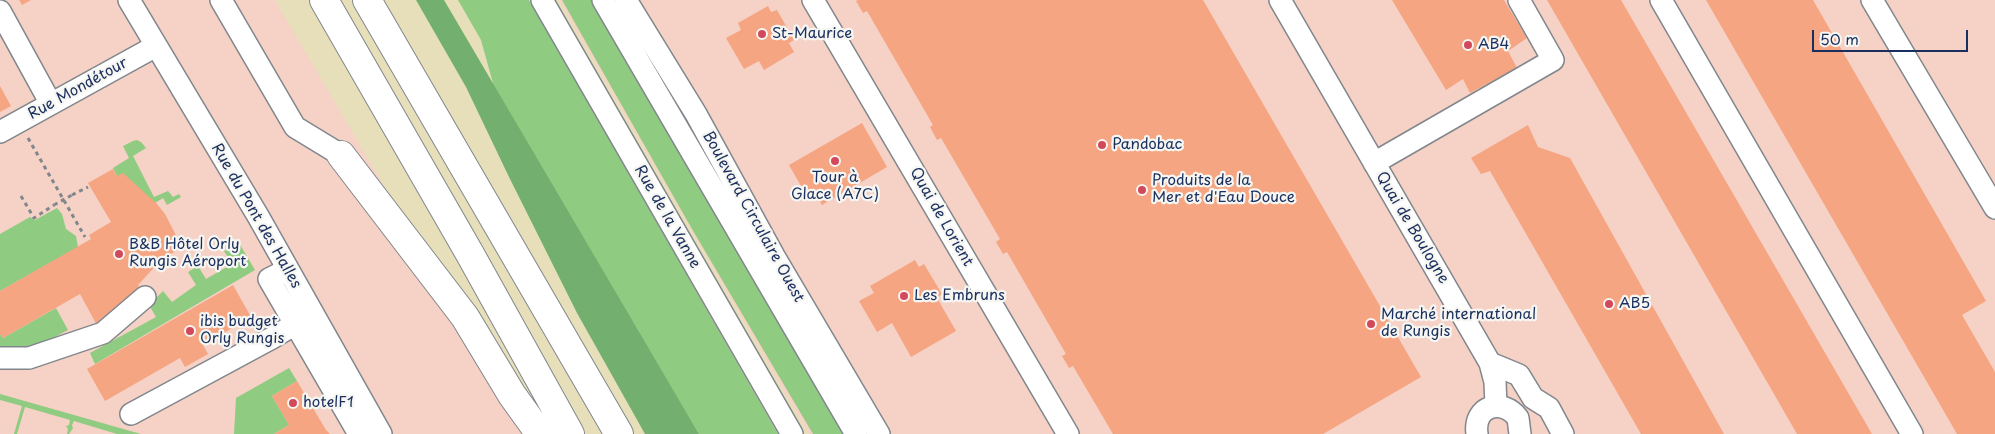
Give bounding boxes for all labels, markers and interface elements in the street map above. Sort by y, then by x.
scale bar [1815,20,1971,52]
place label: St-Maurice [772,25,852,43]
text: 50 m [1820,27,1859,50]
marker: St-Maurice [756,28,768,40]
place label: AB4 [1478,36,1509,54]
marker: AB4 [1462,39,1474,51]
street label: Rue Mondétour [25,54,131,124]
street label: Boulevard Circulaire Ouest [698,128,808,306]
place label: Pandobac [1112,136,1182,154]
marker: Pandobac [1096,139,1108,151]
street label: Rue du Pont des Halles [207,140,305,292]
marker: Tour à Glace (A7C) [829,155,841,167]
street label: Rue de la Vanne [630,162,704,272]
street label: Quai de Lorient [905,164,977,270]
place label: Tour à Glace (A7C) [791,169,879,204]
street label: Quai de Boulogne [1371,169,1453,287]
place label: Produits de la Mer et d'Eau Douce [1152,172,1295,207]
marker: Produits de la Mer et d'Eau Douce [1136,184,1148,196]
place label: B&B Hôtel Orly Rungis Aéroport [129,236,246,271]
marker: B&B Hôtel Orly Rungis Aéroport [113,248,125,260]
place label: Les Embruns [914,287,1005,305]
marker: Les Embruns [898,290,910,302]
place label: AB5 [1619,295,1650,313]
marker: AB5 [1603,298,1615,310]
place label: Marché international de Rungis [1381,306,1536,341]
place label: ibis budget Orly Rungis [200,313,284,348]
marker: Marché international de Rungis [1365,318,1377,330]
marker: ibis budget Orly Rungis [184,325,196,337]
place label: hotelF1 [303,394,354,412]
marker: hotelF1 [287,397,299,409]

